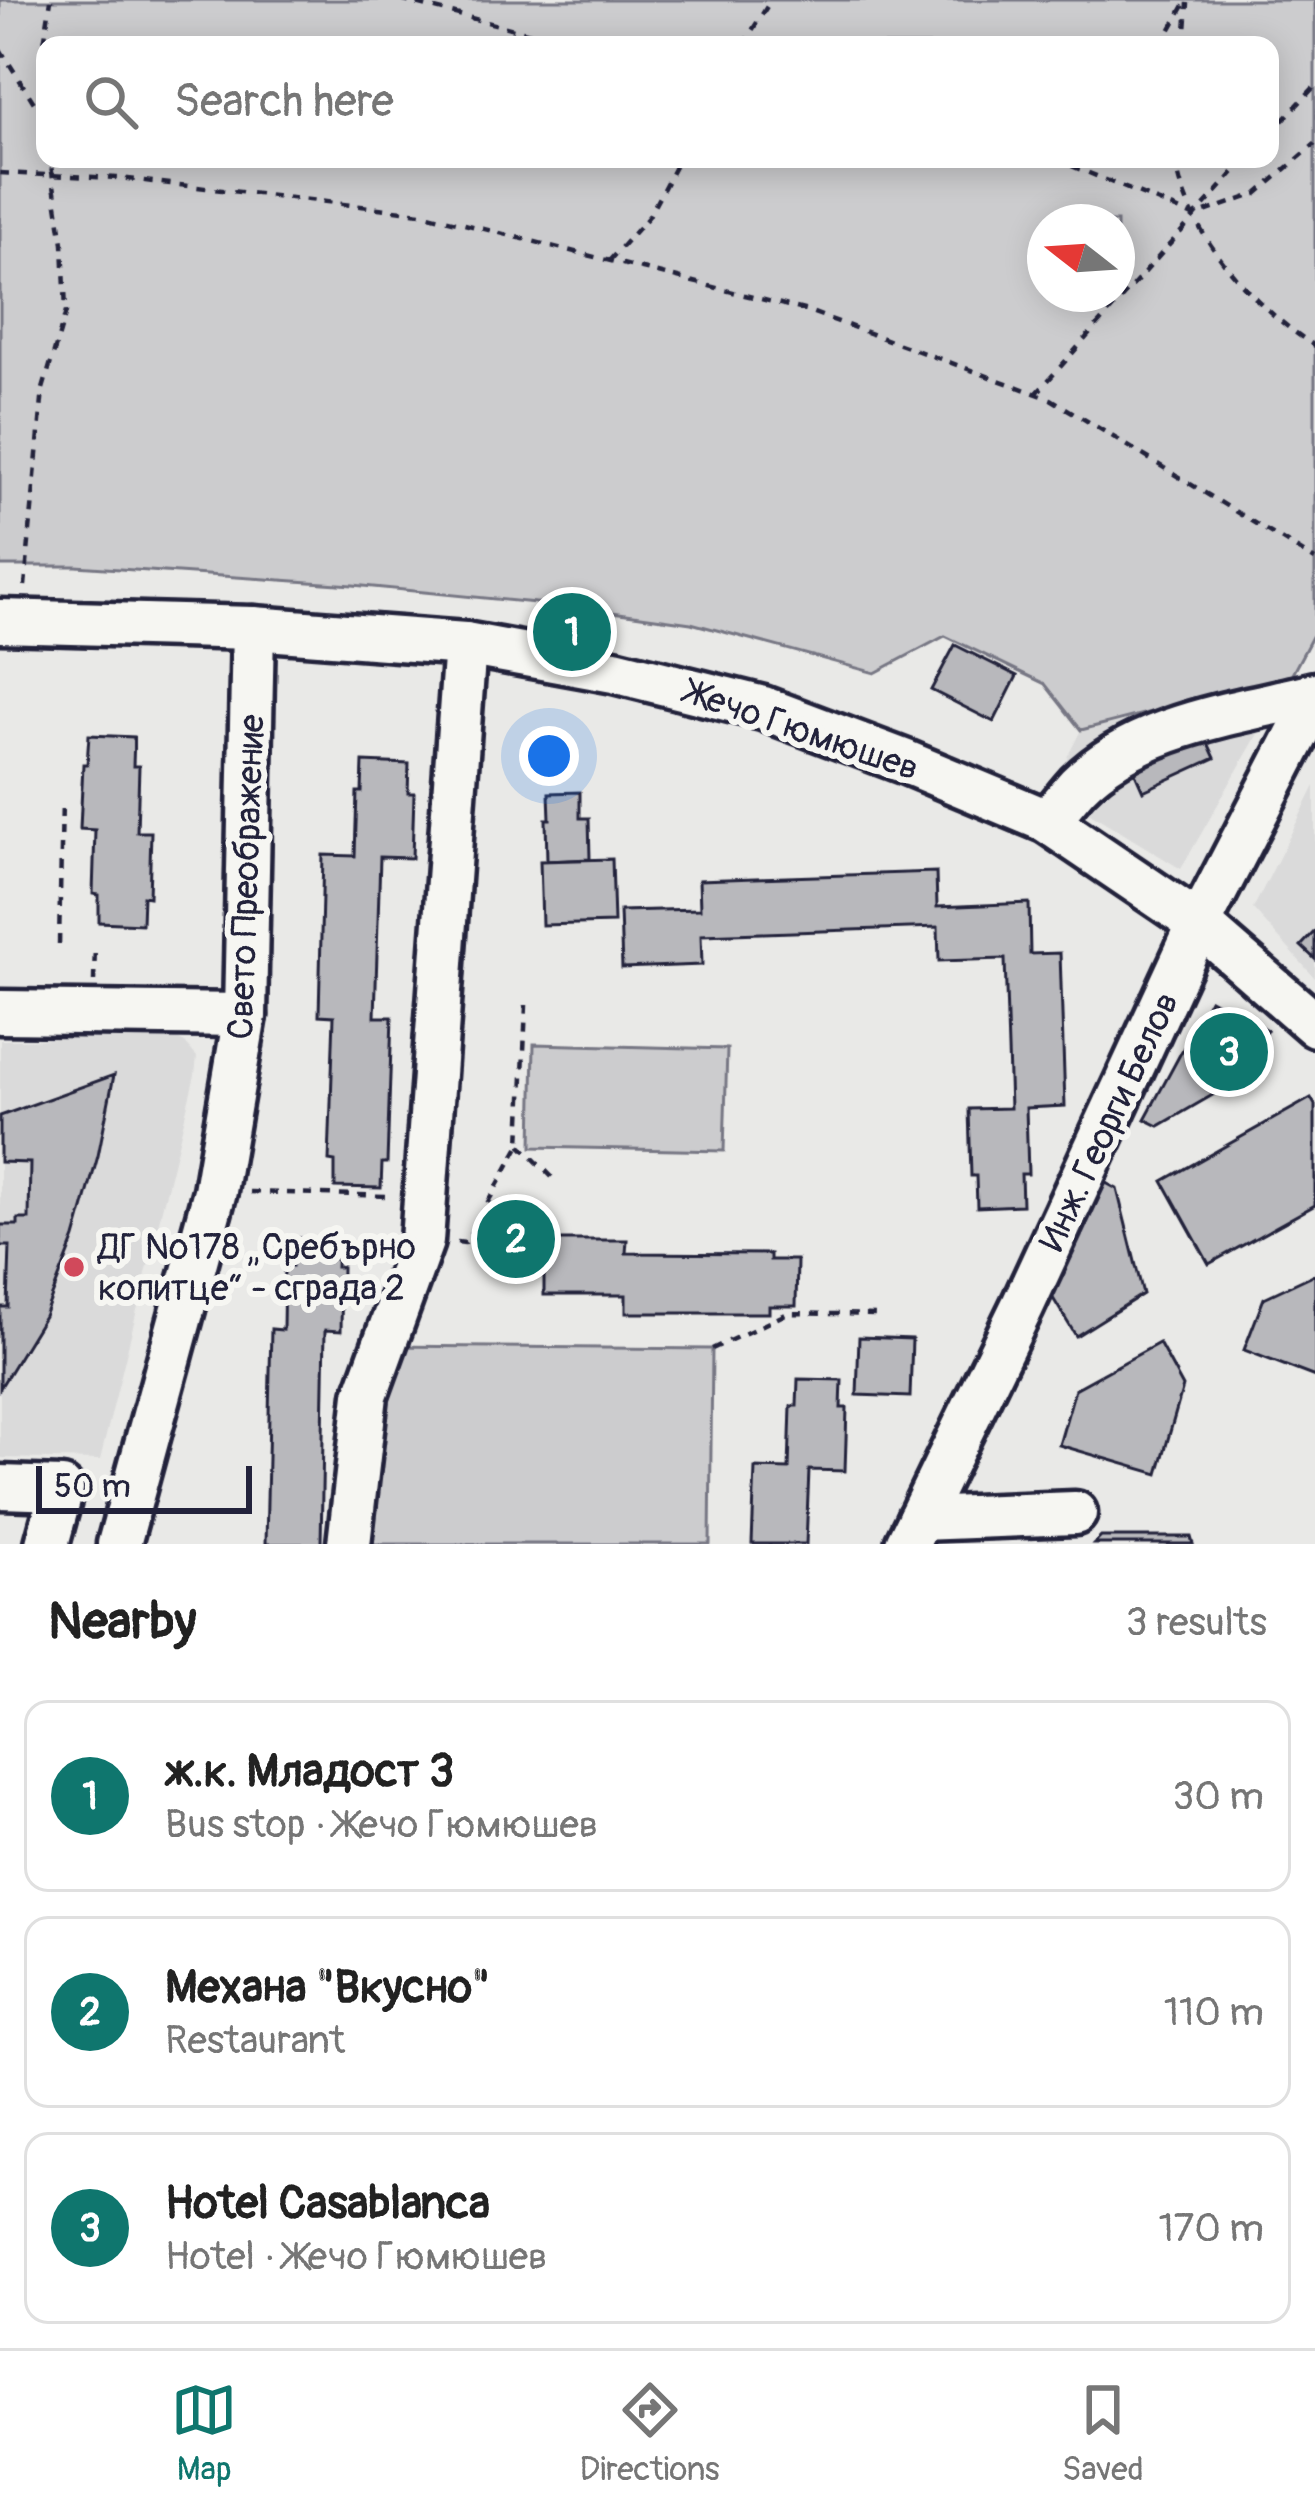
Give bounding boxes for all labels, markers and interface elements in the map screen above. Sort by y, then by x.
search box [36,36,1279,168]
icon: search [78,69,144,135]
text: Search here [174,74,394,130]
north arrow [1027,204,1135,312]
pin: 1 [533,587,611,677]
street label: Жечо Гюмюшев [676,668,925,791]
street label: Свето Преображение [218,713,275,1040]
your location [519,726,579,786]
street label: Инж. Георги Белов [1030,985,1189,1259]
pin: 3 [1190,1007,1268,1097]
pin: 2 [477,1194,555,1284]
place label: ДГ №178 „Сребърно копитце“ - сграда 2 [96,1225,416,1311]
marker: ДГ №178 „Сребърно копитце“ - сграда 2 [61,1254,87,1280]
scale bar [36,1460,252,1513]
text: 50 m [54,1466,131,1507]
text: Nearby [48,1590,196,1654]
text: 3 results [1126,1598,1267,1647]
text: ж.к. Младост 3 [165,1744,454,1800]
text: 1 [82,1772,98,1821]
text: 30 m [1173,1772,1264,1821]
text: Bus stop · Жечо Гюмюшев [165,1800,598,1849]
text: Механа "Вкусно" [165,1960,490,2016]
text: 2 [79,1988,101,2037]
text: 110 m [1164,1988,1264,2037]
text: Restaurant [165,2016,345,2065]
text: Hotel Casablanca [165,2176,490,2232]
text: 3 [79,2204,101,2253]
text: 170 m [1158,2204,1264,2253]
text: Hotel · Жечо Гюмюшев [165,2232,547,2281]
tab: Map [171,2377,237,2490]
tab: Directions [580,2377,720,2490]
tab: Saved [1062,2377,1144,2490]

